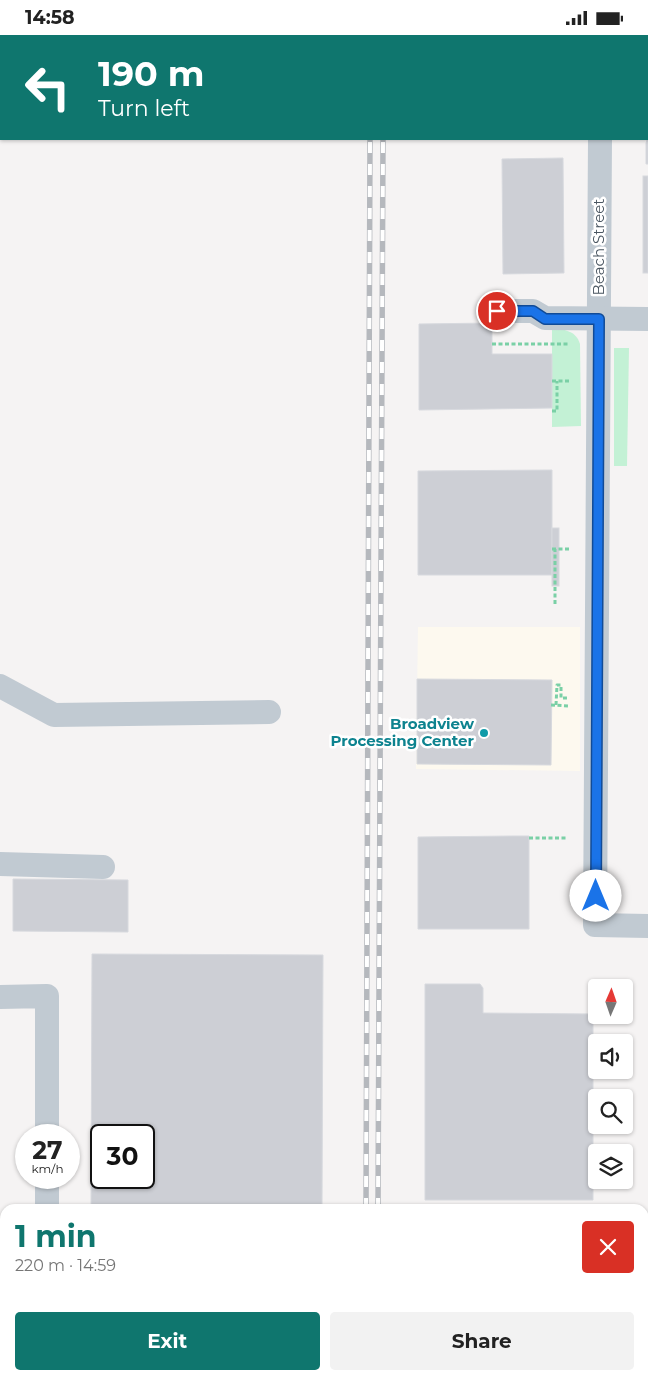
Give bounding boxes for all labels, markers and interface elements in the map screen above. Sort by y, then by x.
text: 14:58 [25,6,75,29]
text: 190 m [98,52,204,95]
icon: left [15,55,80,120]
text: Turn left [98,95,190,122]
street label: Beach Street [589,199,608,295]
pin [476,290,518,332]
icon: arrive [483,297,511,325]
place label: Broadview Processing Center [331,714,475,750]
marker: Broadview Processing Center [478,727,490,739]
position arrow [569,869,621,921]
north arrow [588,979,632,1024]
map controls [588,979,633,1189]
button: sound [588,1034,633,1079]
button: search [588,1089,633,1134]
speed limit sign: 30 [90,1124,155,1189]
text: 27 [32,1135,63,1165]
button: layers [588,1144,633,1189]
text: km/h [31,1161,64,1176]
text: 1 min [15,1218,96,1255]
button: close [582,1221,634,1273]
text: 220 m · 14:59 [15,1256,116,1275]
button: Exit [15,1312,320,1370]
button: Share [330,1312,634,1370]

